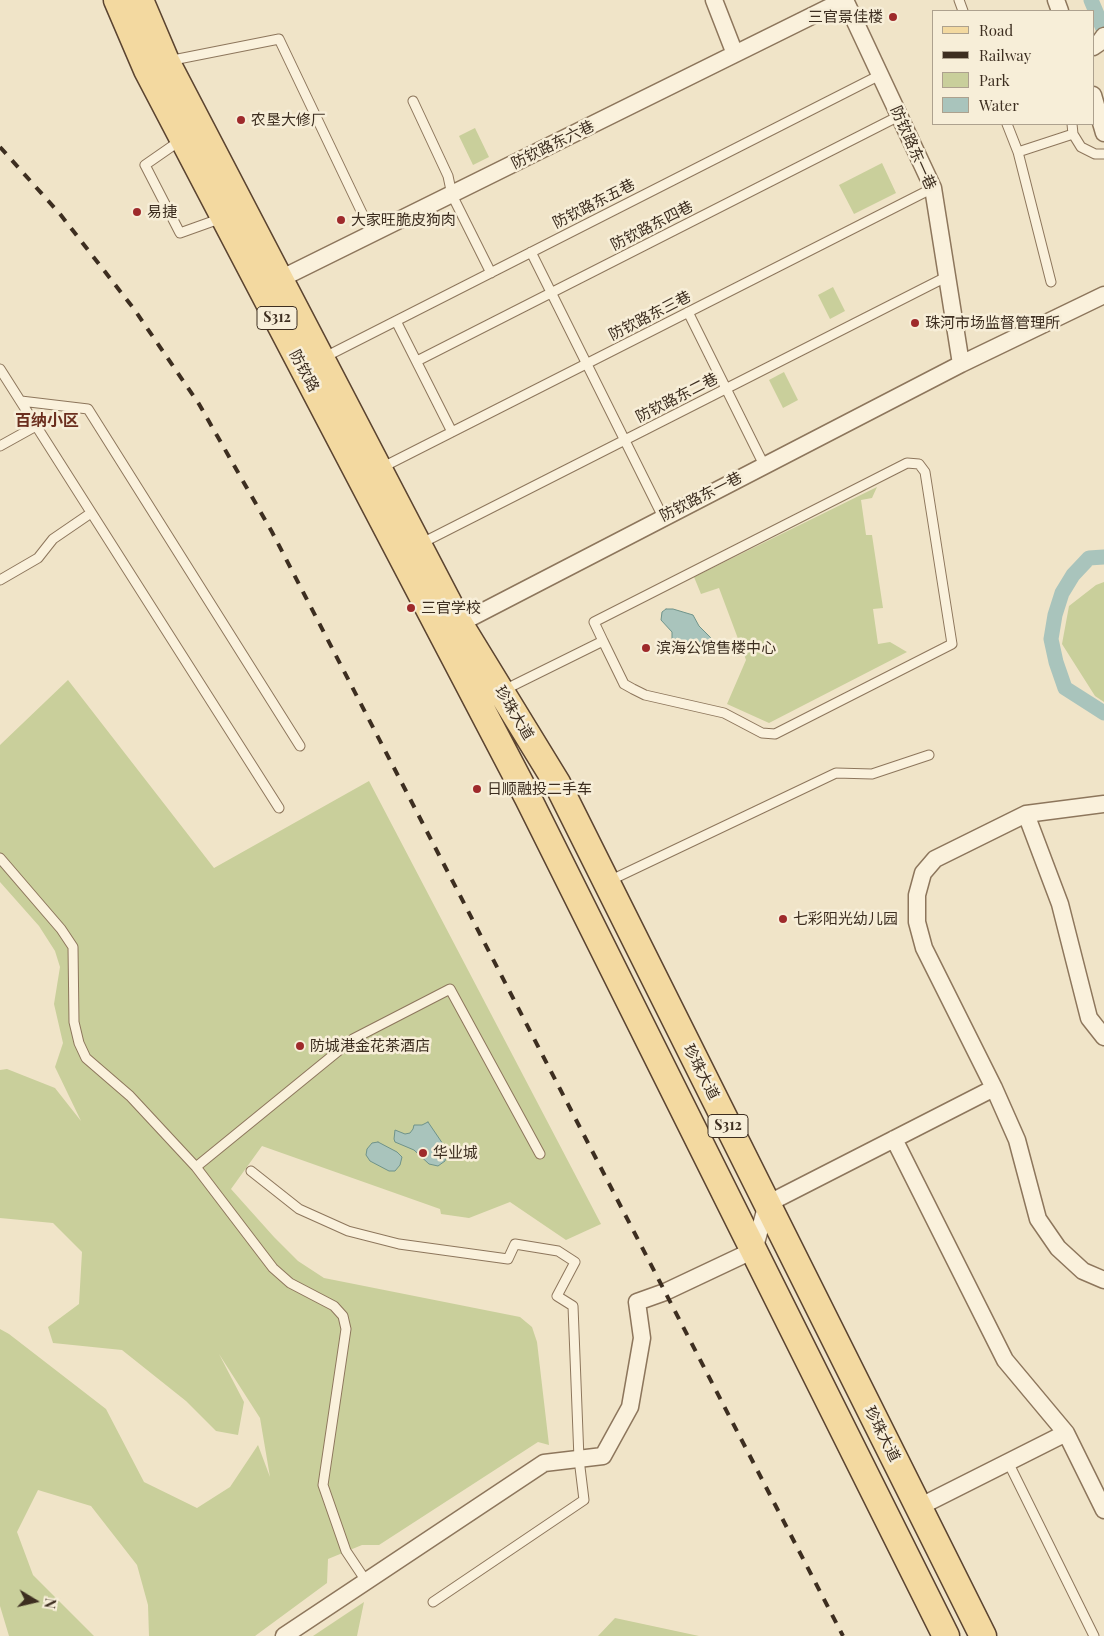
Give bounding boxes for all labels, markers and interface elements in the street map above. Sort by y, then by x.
place label: 三官景佳楼 [808,8,883,26]
legend [932,10,1094,125]
marker: 三官景佳楼 [887,11,899,23]
text: Road [979,20,1013,40]
text: Railway [979,45,1031,65]
text: Park [979,70,1010,90]
text: Water [979,95,1019,115]
street label: 防钦路东一巷 [886,103,940,193]
place label: 农垦大修厂 [251,111,326,129]
marker: 农垦大修厂 [235,114,247,126]
street label: 防钦路东六巷 [509,117,597,173]
street label: 防钦路东五巷 [550,176,638,232]
street label: 防钦路东四巷 [608,198,696,254]
place label: 易捷 [147,203,177,221]
marker: 易捷 [131,206,143,218]
place label: 大家旺脆皮狗肉 [351,211,456,229]
marker: 大家旺脆皮狗肉 [335,214,347,226]
street label: 防钦路东三巷 [606,288,694,344]
road number: S312 [257,306,297,330]
place label: 珠河市场监督管理所 [925,314,1060,332]
marker: 珠河市场监督管理所 [909,317,921,329]
street label: 防钦路 [285,347,323,395]
street label: 防钦路东二巷 [633,370,721,426]
district label: 百纳小区 [15,411,79,431]
street label: 防钦路东一巷 [657,469,745,525]
place label: 三官学校 [421,599,481,617]
marker: 三官学校 [405,602,417,614]
place label: 滨海公馆售楼中心 [656,639,776,657]
marker: 滨海公馆售楼中心 [640,642,652,654]
street label: 珍珠大道 [491,683,537,743]
place label: 日顺融投二手车 [487,780,592,798]
marker: 日顺融投二手车 [471,783,483,795]
place label: 七彩阳光幼儿园 [793,910,898,928]
marker: 七彩阳光幼儿园 [777,913,789,925]
place label: 防城港金花茶酒店 [310,1037,430,1055]
marker: 防城港金花茶酒店 [294,1040,306,1052]
street label: 珍珠大道 [679,1041,723,1103]
road number: S312 [708,1114,748,1138]
place label: 华业城 [433,1144,478,1162]
marker: 华业城 [417,1147,429,1159]
street label: 珍珠大道 [860,1403,904,1465]
north arrow [10,1576,60,1626]
text: N [40,1597,60,1610]

